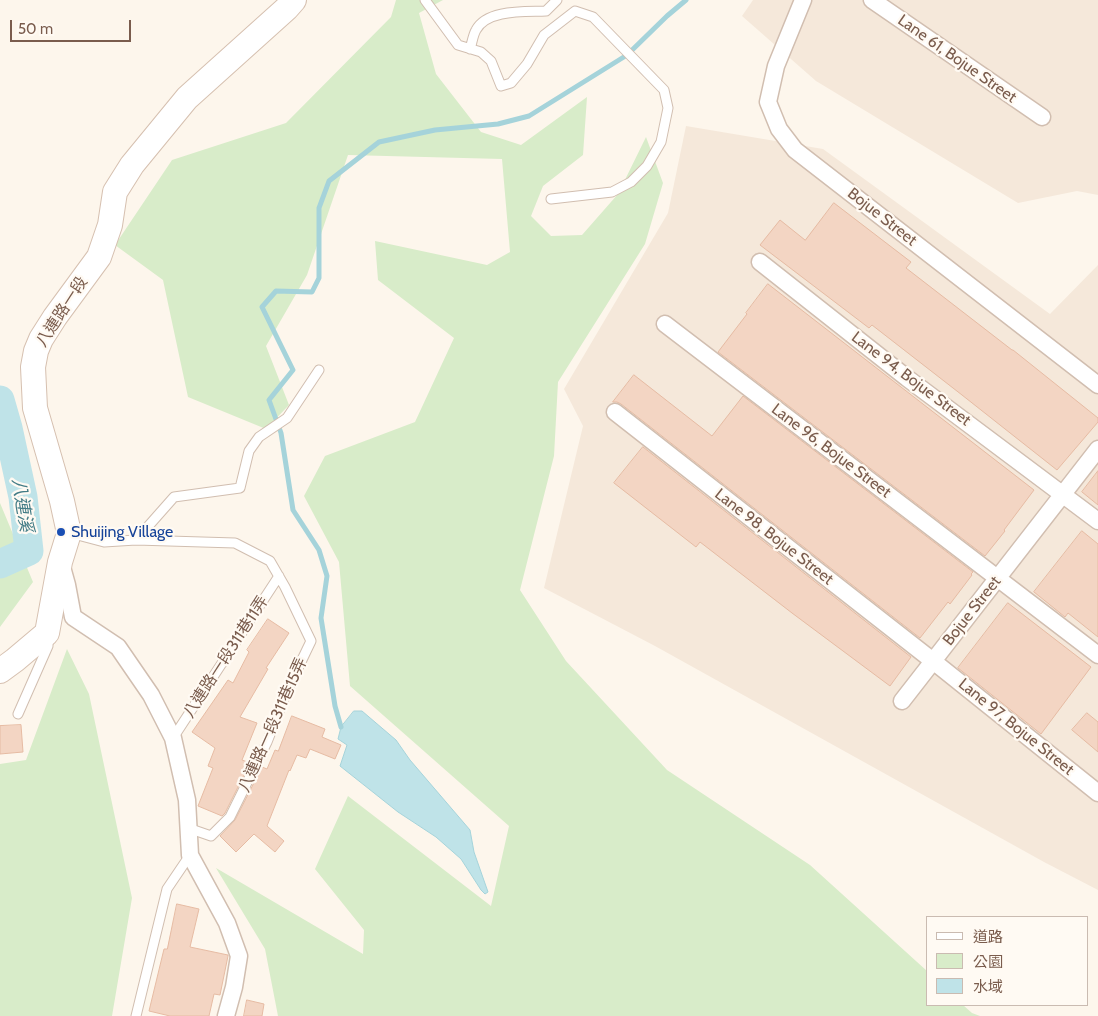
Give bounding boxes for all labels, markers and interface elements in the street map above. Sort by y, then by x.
scale bar [12,10,134,42]
street label: Lane 61, Bojue Street [894,11,1020,107]
text: 50 m [18,20,53,38]
street label: Bojue Street [843,184,921,250]
street label: 八連路一段 [32,273,92,351]
street label: Lane 94, Bojue Street [847,328,975,430]
street label: Lane 96, Bojue Street [767,400,895,502]
water label: 八連溪 [7,477,37,533]
street label: Lane 98, Bojue Street [711,485,837,589]
place label: Shuijing Village [71,522,173,542]
marker: Shuijing Village [55,526,67,538]
street label: Bojue Street [939,572,1005,650]
street label: 八連路一段311巷11弄 [179,592,273,722]
street label: 八連路一段311巷15弄 [235,655,311,795]
street label: Lane 97, Bojue Street [954,675,1078,779]
legend [926,916,1088,1006]
text: 道路 [973,928,1003,946]
text: 公園 [973,953,1003,971]
text: 水域 [973,978,1003,996]

